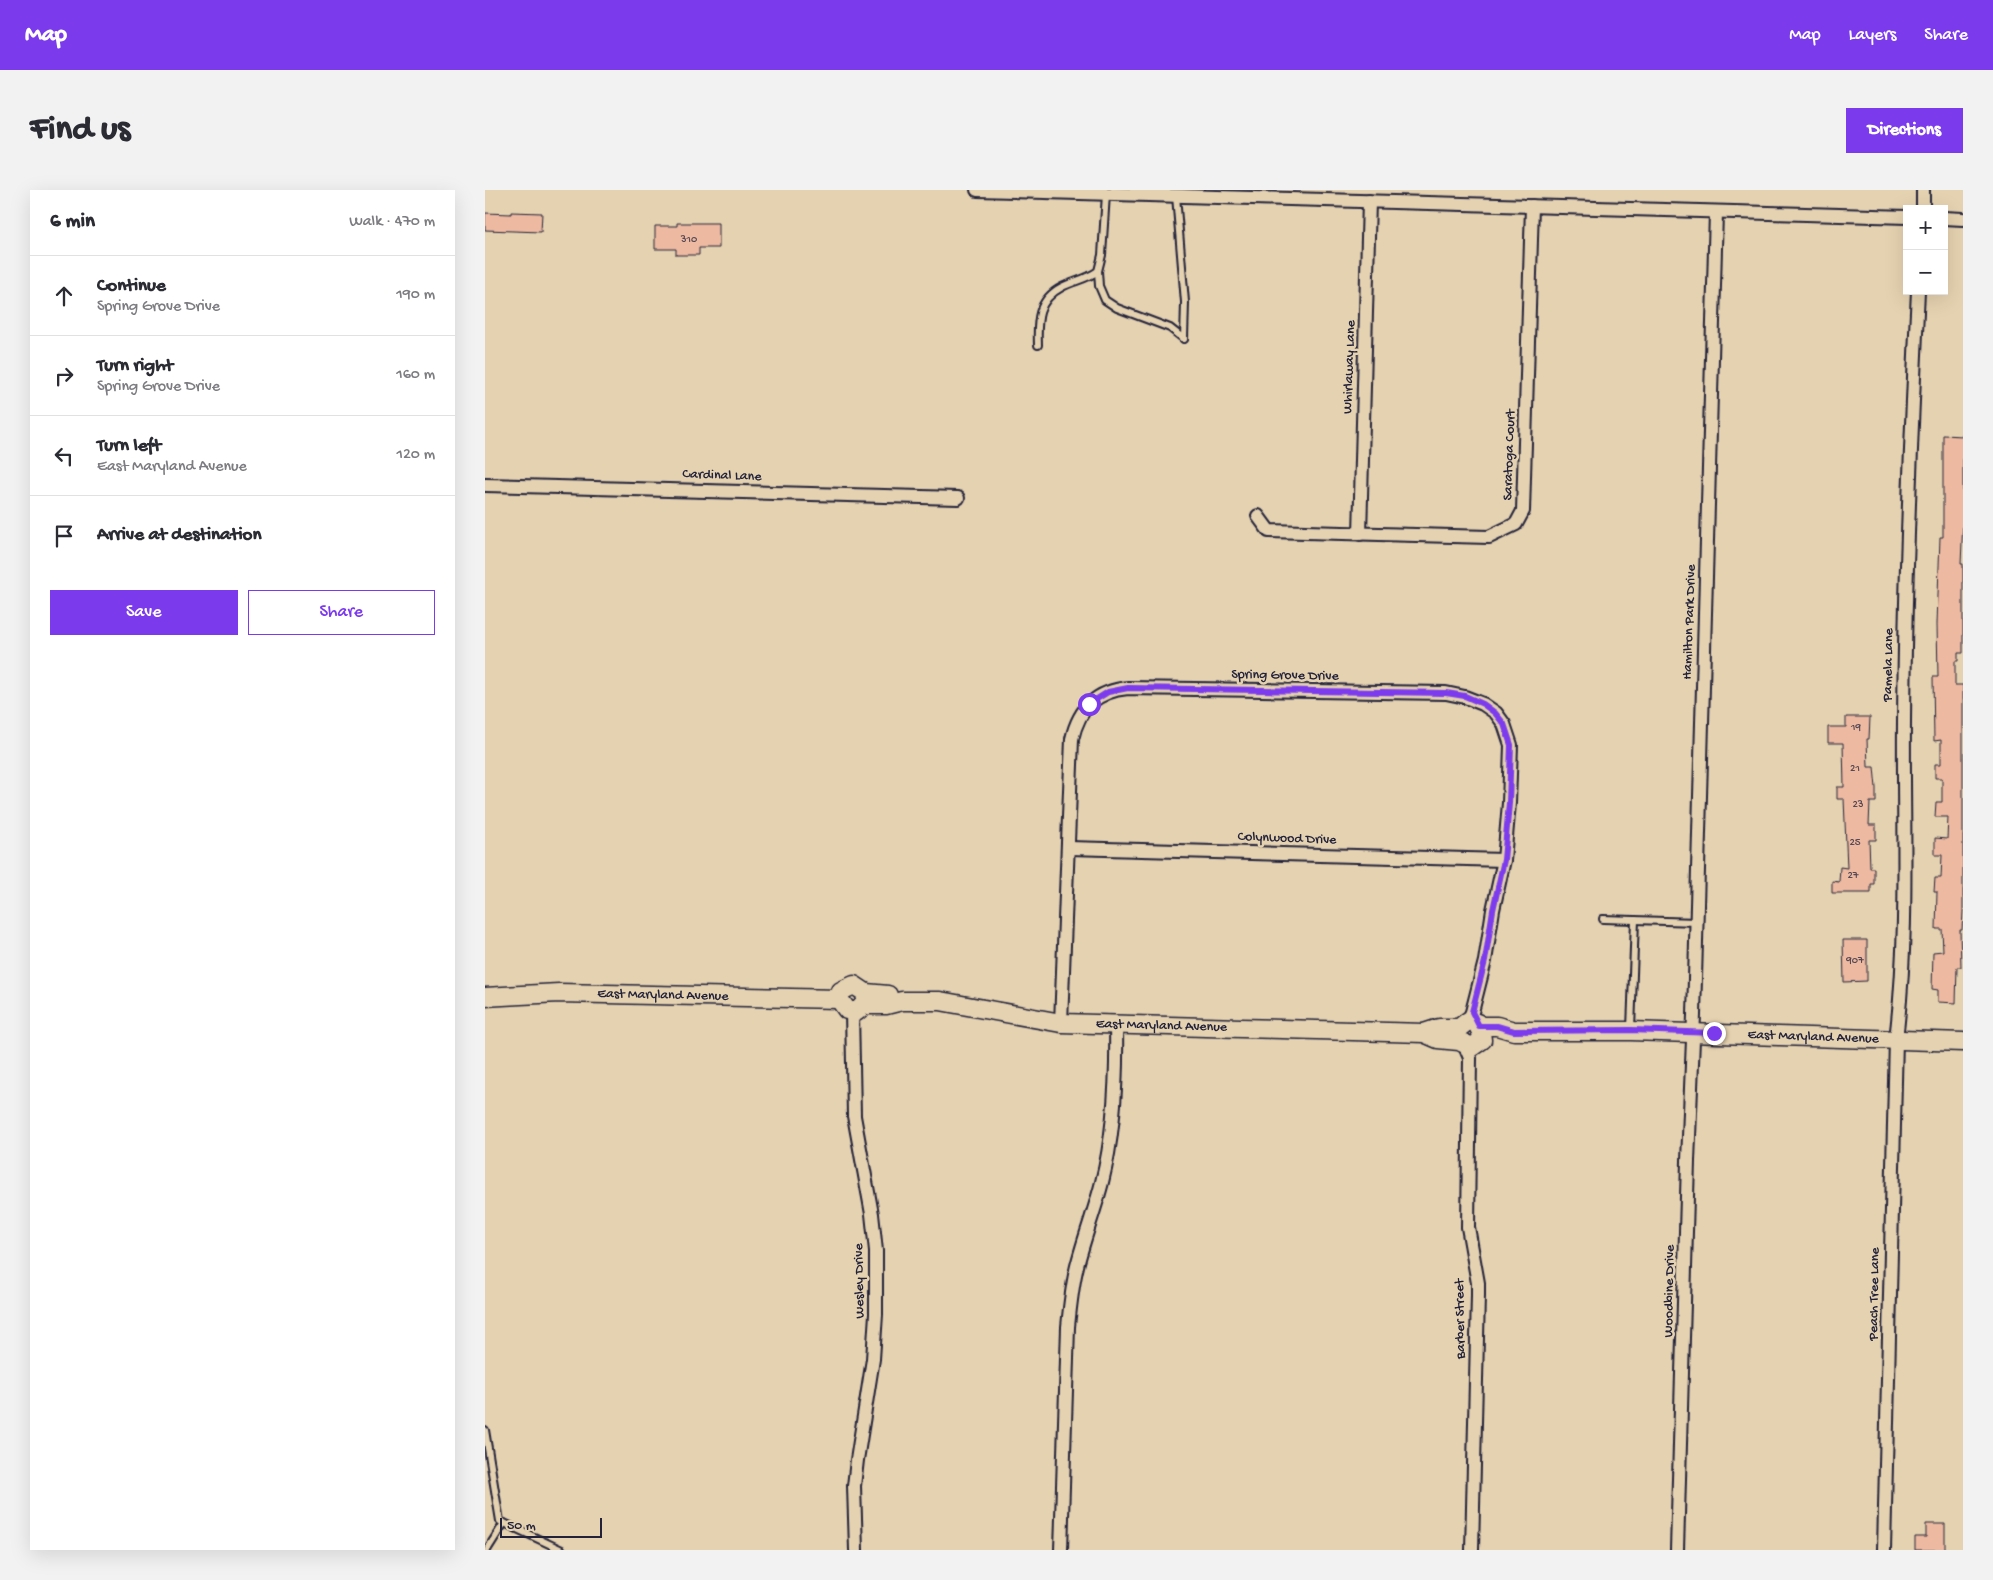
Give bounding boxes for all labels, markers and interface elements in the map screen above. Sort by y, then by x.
text: Map [25,21,67,50]
text: Map [1789,25,1821,46]
text: Layers [1849,25,1896,46]
text: Share [1924,25,1968,46]
button: Directions [1846,108,1963,153]
text: Find us [30,110,130,151]
map controls [1903,205,1948,295]
button: + [1903,205,1948,250]
text: 6 min [50,210,95,235]
text: Walk · 470 m [349,213,435,232]
house number: 310 [680,234,697,246]
button: − [1903,250,1948,295]
text: Continue [97,275,166,298]
icon: ahead [50,282,78,310]
text: 190 m [396,286,435,305]
text: Spring Grove Drive [97,298,220,317]
street label: Whirlaway Lane [1340,319,1360,414]
text: Turn right [97,355,173,378]
icon: right [50,362,78,390]
text: 160 m [396,366,435,385]
text: Spring Grove Drive [97,378,220,397]
street label: Saratoga Court [1500,408,1520,501]
text: Turn left [97,435,161,458]
icon: left [50,442,78,470]
text: 120 m [396,446,435,465]
text: East Maryland Avenue [97,458,247,477]
street label: Cardinal Lane [682,466,763,486]
icon: arrive [50,522,78,550]
text: Arrive at destination [97,524,261,547]
street label: Hamilton Park Drive [1679,563,1701,680]
button: Save [50,590,238,635]
button: Share [248,590,435,635]
street label: Pamela Lane [1880,627,1898,703]
street label: Spring Grove Drive [1231,667,1340,685]
route start [1078,693,1101,716]
house number: 19 [1850,722,1861,734]
house number: 21 [1850,763,1860,775]
house number: 23 [1852,799,1864,811]
street label: Colynwood Drive [1237,829,1337,849]
house number: 25 [1849,837,1861,849]
house number: 27 [1847,870,1859,882]
house number: 907 [1845,955,1864,967]
street label: East Maryland Avenue [597,985,729,1005]
street label: East Maryland Avenue [1096,1015,1228,1036]
route end [1703,1022,1726,1045]
street label: East Maryland Avenue [1747,1026,1880,1048]
street label: Wesley Drive [851,1242,869,1319]
street label: Woodbine Drive [1661,1244,1679,1338]
street label: Peach Tree Lane [1866,1246,1884,1342]
street label: Barber Street [1452,1278,1470,1360]
scale bar [500,1515,603,1538]
text: 50 m [507,1518,536,1535]

